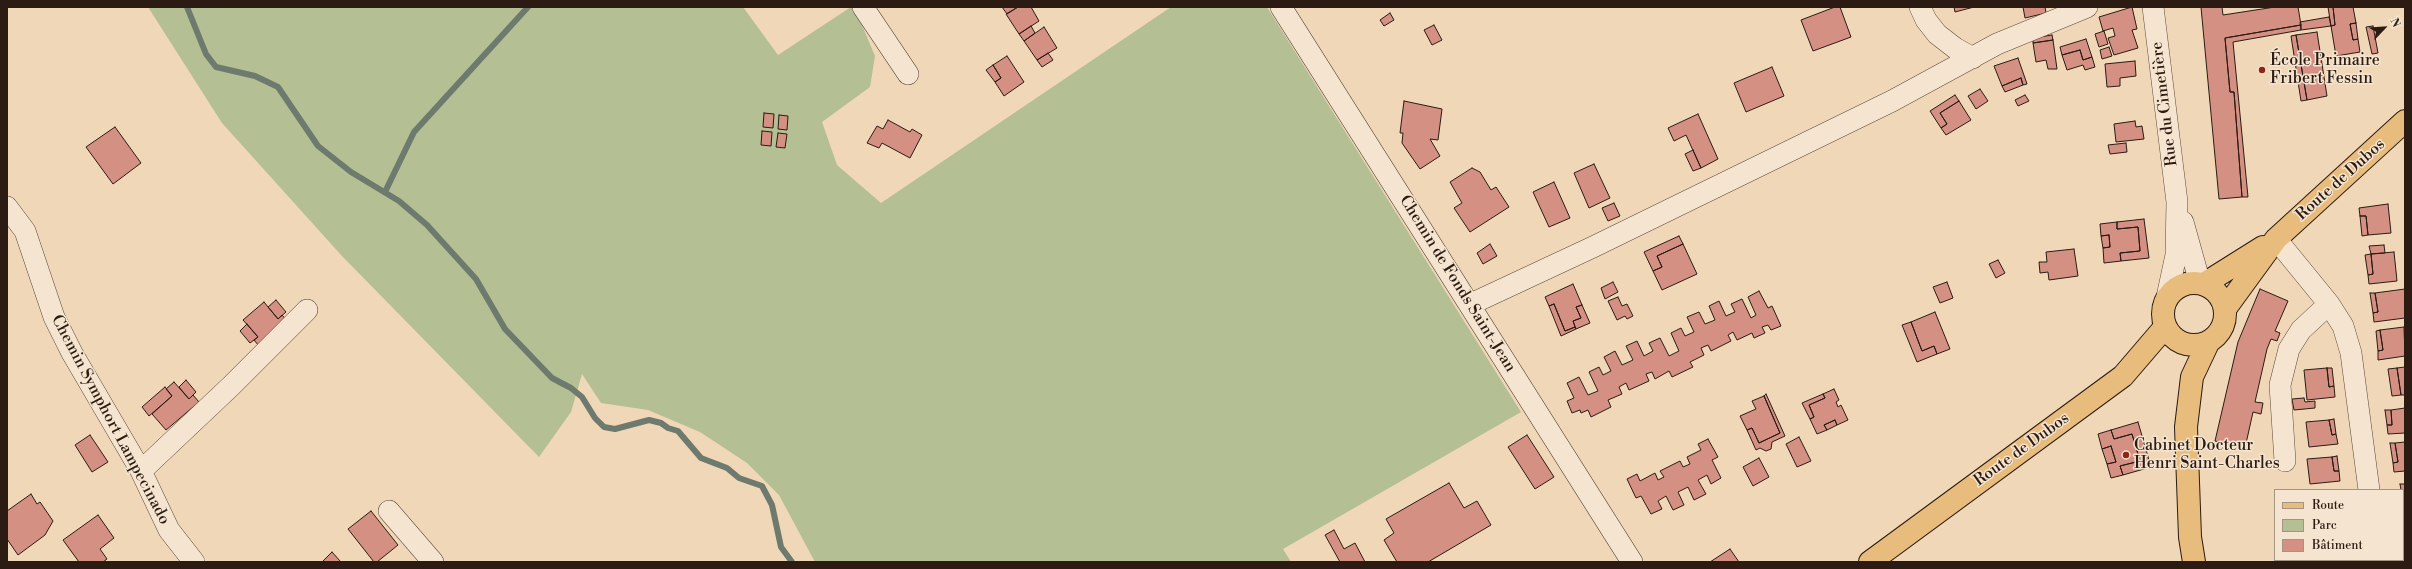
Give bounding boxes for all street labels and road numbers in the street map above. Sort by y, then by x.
street label: Rue du Cimetière [2148,41,2182,167]
street label: Route de Dubos [2293,135,2389,225]
street label: Chemin de Fonds Saint-Jean [1395,192,1519,376]
street label: Chemin Symphort Lampecinado [46,312,174,528]
street label: Route de Dubos [1971,409,2073,491]

